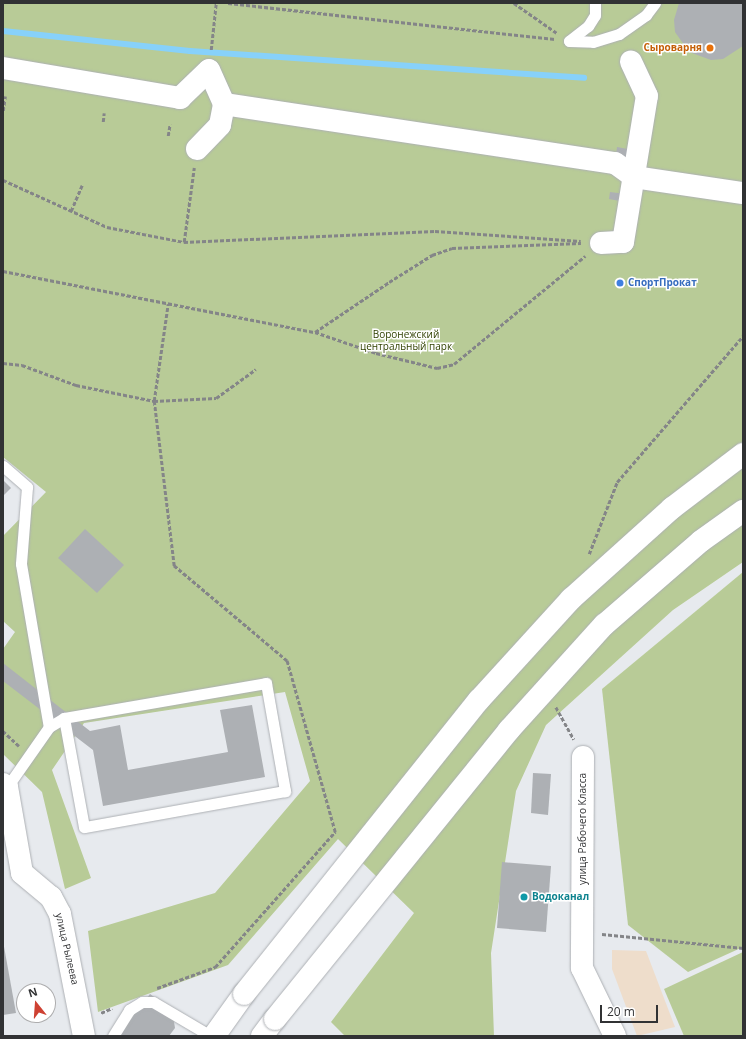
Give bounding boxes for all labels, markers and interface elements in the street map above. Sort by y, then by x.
place label: Сыроварня [643,42,702,54]
marker: Сыроварня [705,43,715,53]
place label: СпортПрокат [628,277,697,289]
marker: СпортПрокат [615,278,625,288]
park label: Воронежский центральный парк [360,328,452,352]
street label: улица Рабочего Класса [577,773,589,885]
place label: Водоканал [532,891,589,903]
marker: Водоканал [519,892,529,902]
street label: улица Рылеева [53,912,81,986]
north arrow [16,983,56,1023]
text: N [26,984,39,1000]
scale bar [602,997,660,1023]
text: 20 m [607,1003,635,1020]

